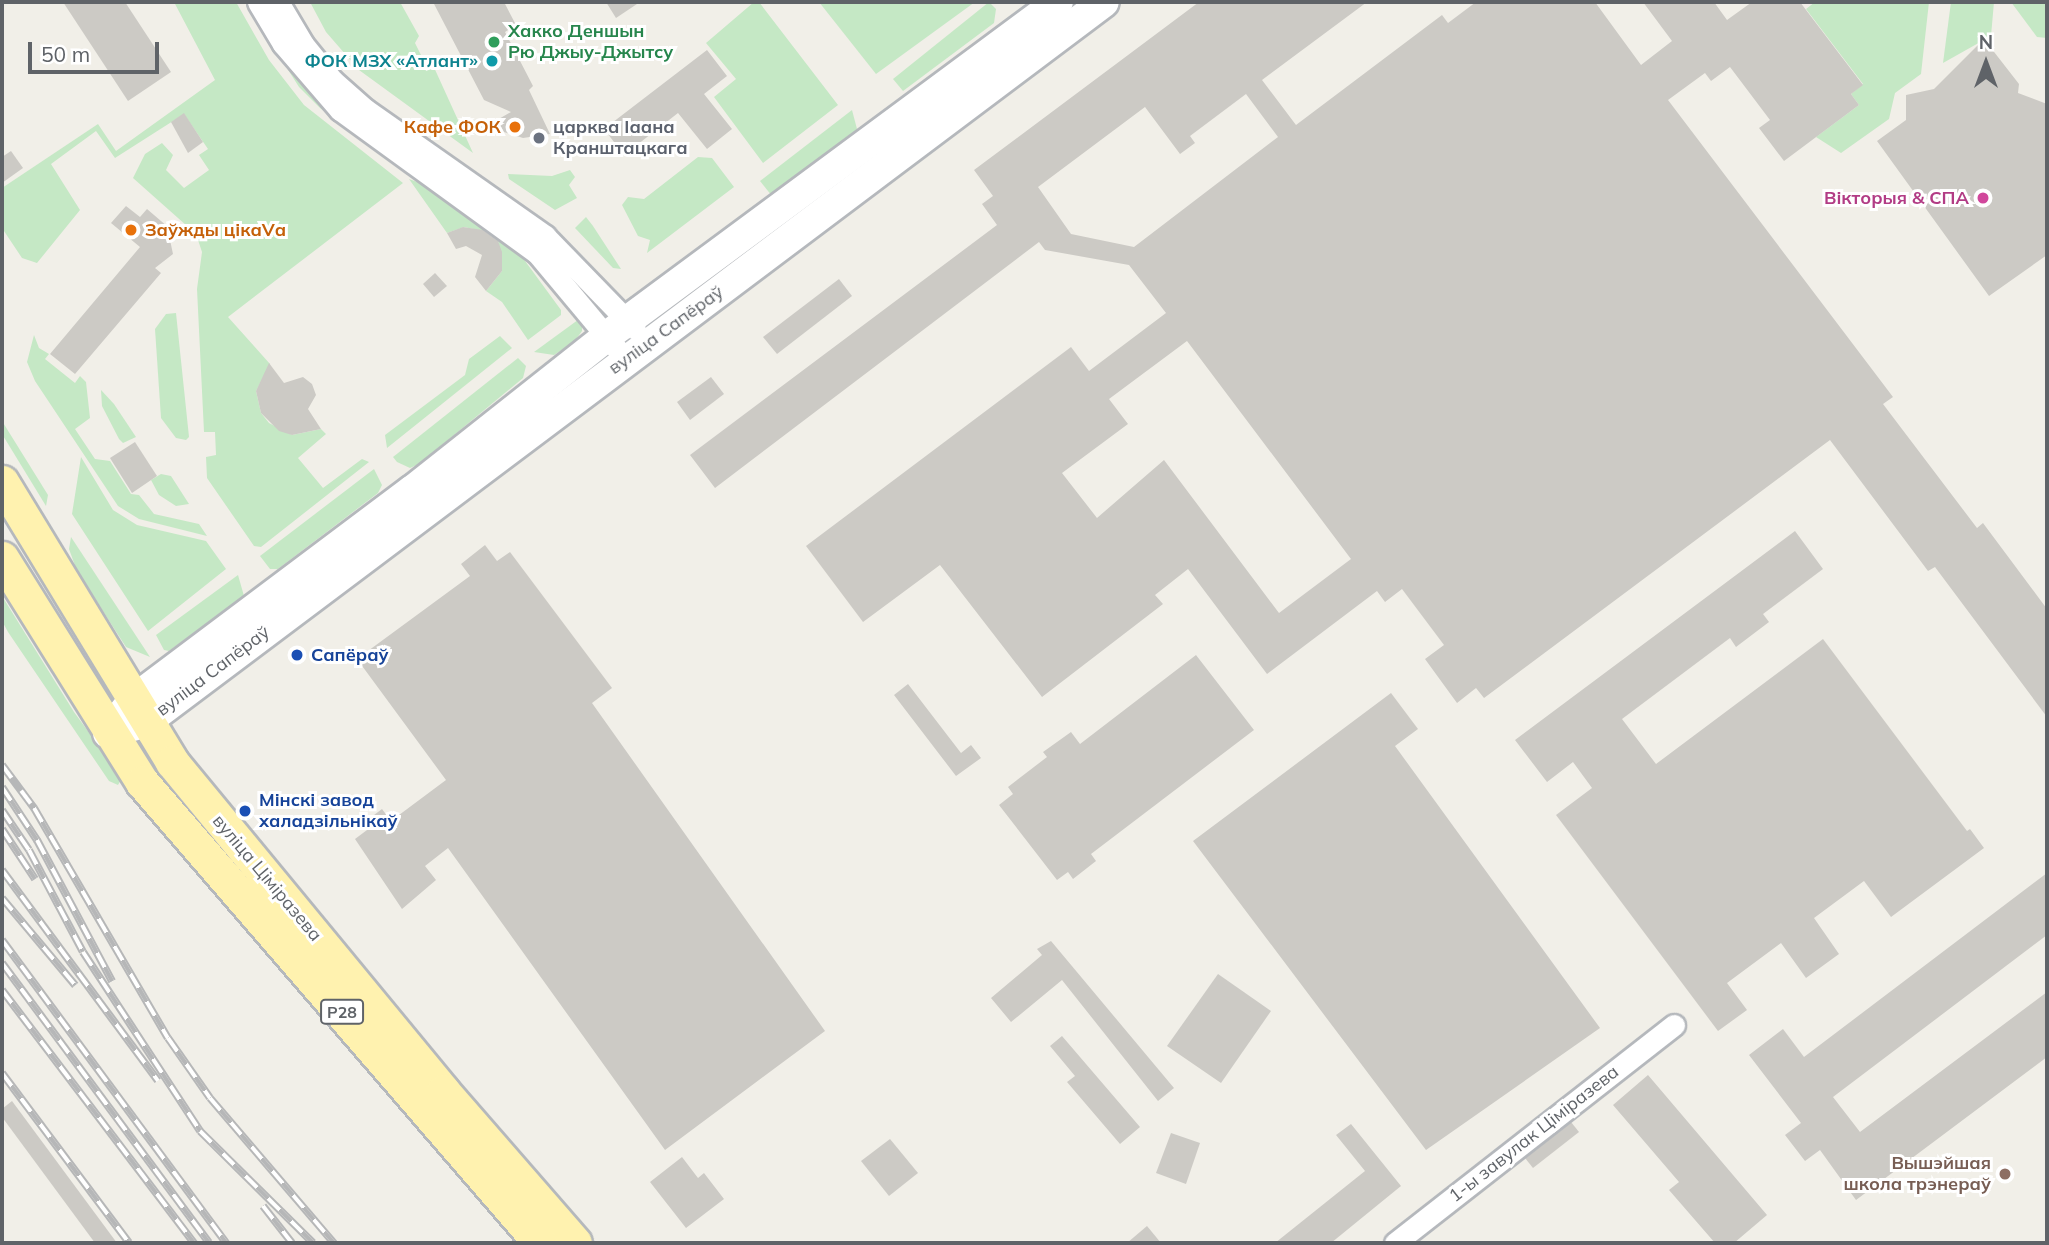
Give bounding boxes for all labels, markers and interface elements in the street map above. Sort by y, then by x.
place label: Хакко Деншын Рю Джыу-Джытсу [508,21,673,64]
scale bar [32,28,163,72]
north arrow [1951,28,2021,98]
text: N [1979,30,1993,54]
marker: Хакко Деншын Рю Джыу-Джытсу [486,34,502,50]
text: 50 m [41,41,90,67]
place label: ФОК МЗХ «Атлант» [304,50,478,72]
marker: ФОК МЗХ «Атлант» [484,53,500,69]
place label: Кафе ФОК [404,116,501,138]
place label: царква Іаана Кранштацкага [553,117,688,160]
marker: Кафе ФОК [507,119,523,135]
marker: царква Іаана Кранштацкага [531,130,547,146]
place label: Вікторыя & СПА [1824,187,1969,209]
marker: Вікторыя & СПА [1975,190,1991,206]
place label: Заўжды цікаVа [145,219,286,241]
marker: Заўжды цікаVа [123,222,139,238]
street label: вуліца Сапёраў [604,281,728,379]
street label: вуліца Сапёраў [152,621,274,721]
place label: Сапёраў [311,644,389,666]
marker: Сапёраў [289,647,305,663]
place label: Мінскі завод халадзільнікаў [259,790,398,832]
marker: Мінскі завод халадзільнікаў [237,803,253,819]
street label: вуліца Ціміразева [208,810,326,946]
road number: Р28 [319,1000,365,1024]
street label: 1-ы завулак Ціміразева [1445,1061,1623,1207]
place label: Вышэйшая школа трэнераў [1844,1153,1991,1196]
marker: Вышэйшая школа трэнераў [1997,1166,2013,1182]

